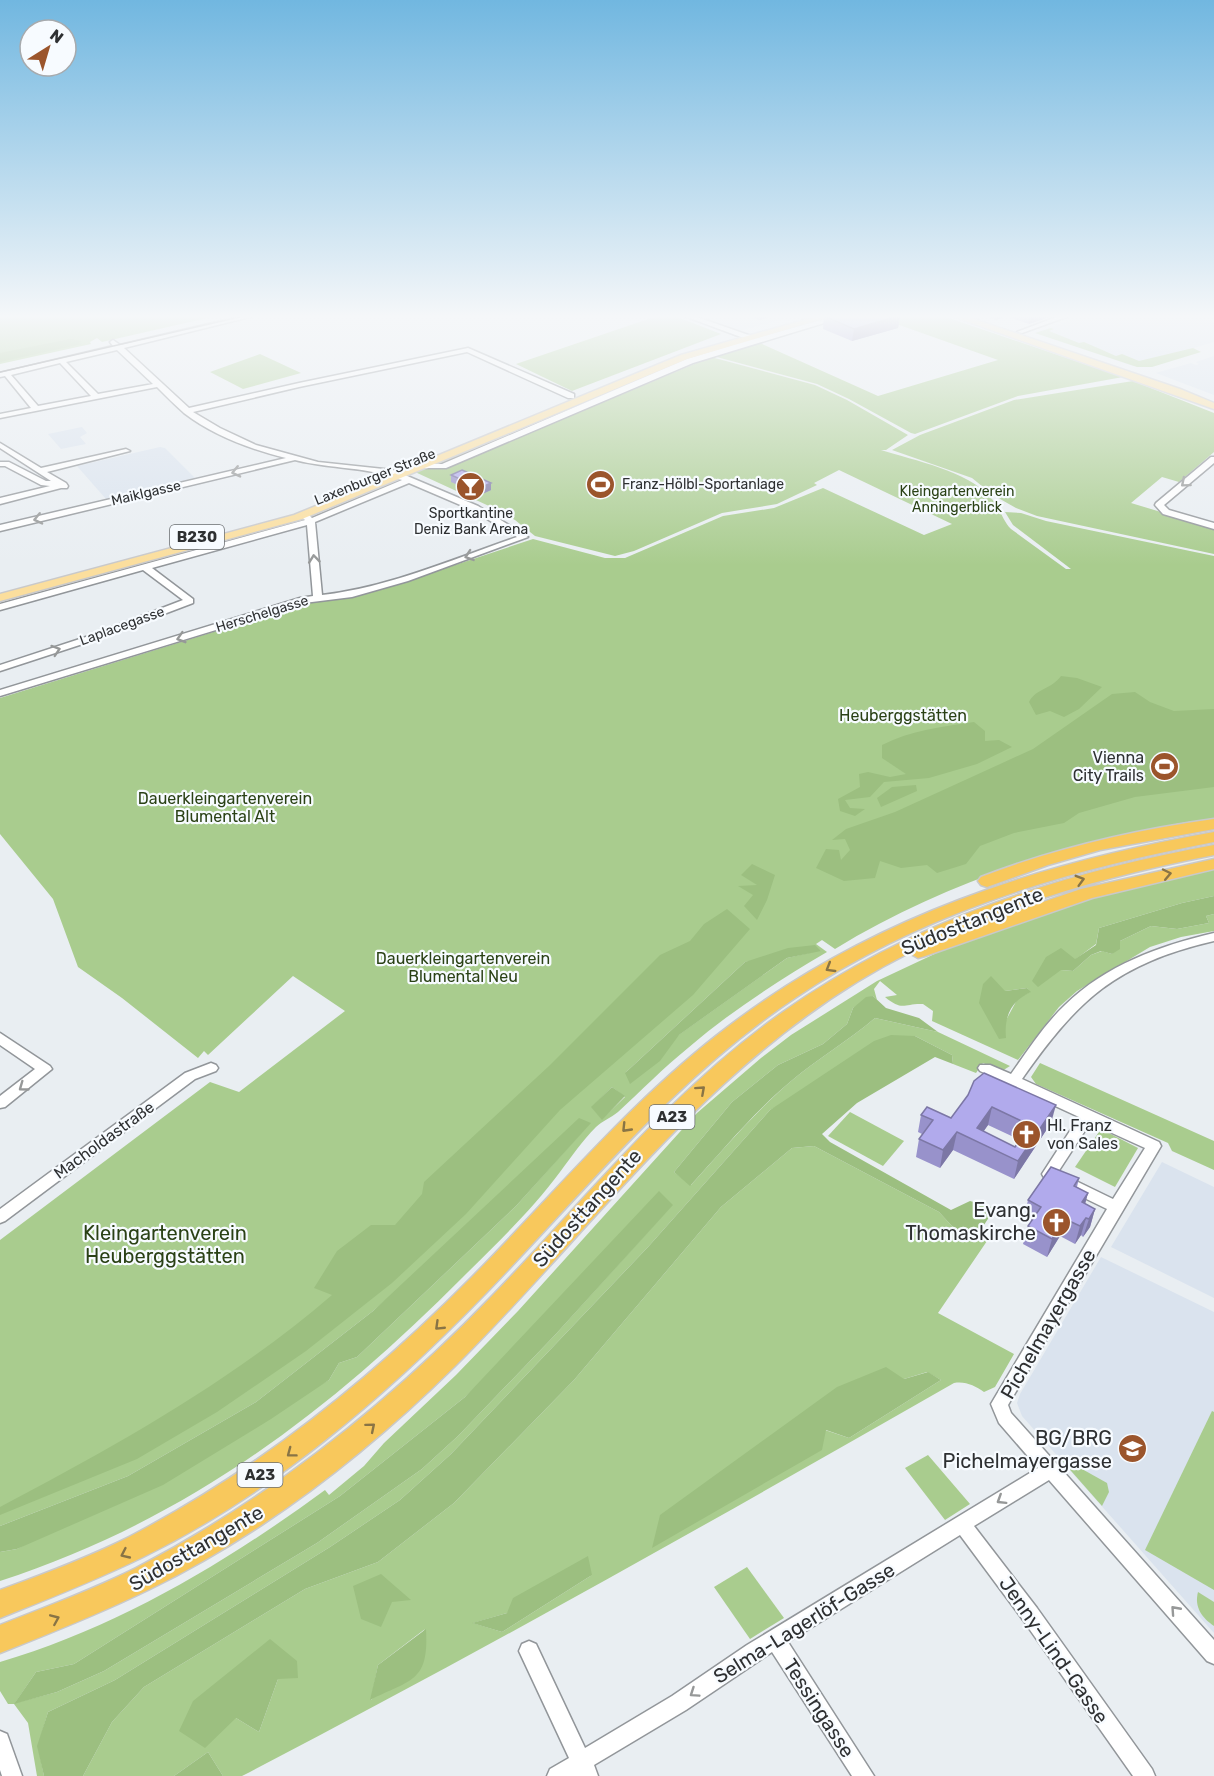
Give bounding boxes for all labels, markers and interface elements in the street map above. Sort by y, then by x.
north arrow [18,18,78,78]
text: N [46,25,67,47]
street label: Laxenburger Straße [312,445,438,509]
one-way arrow [231,465,241,478]
sports icon: Franz-Hölbl-Sportanlage [585,468,617,500]
bar icon: Sportkantine Deniz Bank Arena [455,470,487,502]
one-way arrow [1181,475,1192,486]
place label: Franz-Hölbl-Sportanlage [622,476,784,493]
street label: Maiklgasse [109,477,183,509]
park label: Kleingartenverein Anningerblick [900,483,1014,516]
place label: Sportkantine Deniz Bank Arena [414,505,528,538]
one-way arrow [33,512,43,525]
road number: B230 [170,525,224,549]
one-way arrow [464,549,475,562]
one-way arrow [308,555,321,564]
street label: Herschelgasse [214,592,311,636]
street label: Laplacegasse [77,603,167,649]
one-way arrow [176,631,187,643]
one-way arrow [50,645,61,657]
park label: Heuberggstätten [839,706,967,725]
place label: Vienna City Trails [1073,748,1144,785]
sports icon: Vienna City Trails [1149,750,1181,782]
park label: Dauerkleingartenverein Blumental Alt [138,789,312,826]
one-way arrow [1162,868,1172,881]
one-way arrow [1074,875,1085,887]
street label: Südosttangente [898,882,1046,960]
park label: Dauerkleingartenverein Blumental Neu [376,949,550,986]
one-way arrow [826,960,836,972]
one-way arrow [19,1080,30,1091]
one-way arrow [694,1086,704,1097]
street label: Macholdastraße [50,1097,158,1183]
road number: A23 [650,1105,694,1129]
place label: Hl. Franz von Sales [1047,1116,1118,1153]
church icon: Hl. Franz von Sales [1010,1118,1042,1150]
one-way arrow [623,1121,634,1132]
street label: Südosttangente [528,1144,646,1272]
place label: Evang. Thomaskirche [905,1198,1036,1245]
church icon: Evang. Thomaskirche [1041,1206,1073,1238]
park label: Kleingartenverein Heuberggstätten [83,1221,247,1268]
street label: Pichelmayergasse [995,1245,1101,1403]
one-way arrow [435,1318,446,1329]
one-way arrow [364,1423,375,1434]
place label: BG/BRG Pichelmayergasse [943,1426,1112,1473]
school or university icon: BG/BRG Pichelmayergasse [1117,1433,1149,1465]
one-way arrow [287,1446,298,1457]
road number: A23 [238,1463,282,1487]
one-way arrow [997,1493,1007,1505]
street label: Südosttangente [125,1500,267,1596]
one-way arrow [120,1546,131,1558]
street label: Selma-Lagerlöf-Gasse [709,1557,899,1689]
street label: Jenny-Lind-Gasse [994,1572,1114,1728]
one-way arrow [1171,1606,1182,1617]
one-way arrow [49,1614,60,1626]
street label: Tessingasse [778,1654,860,1762]
one-way arrow [689,1686,700,1697]

